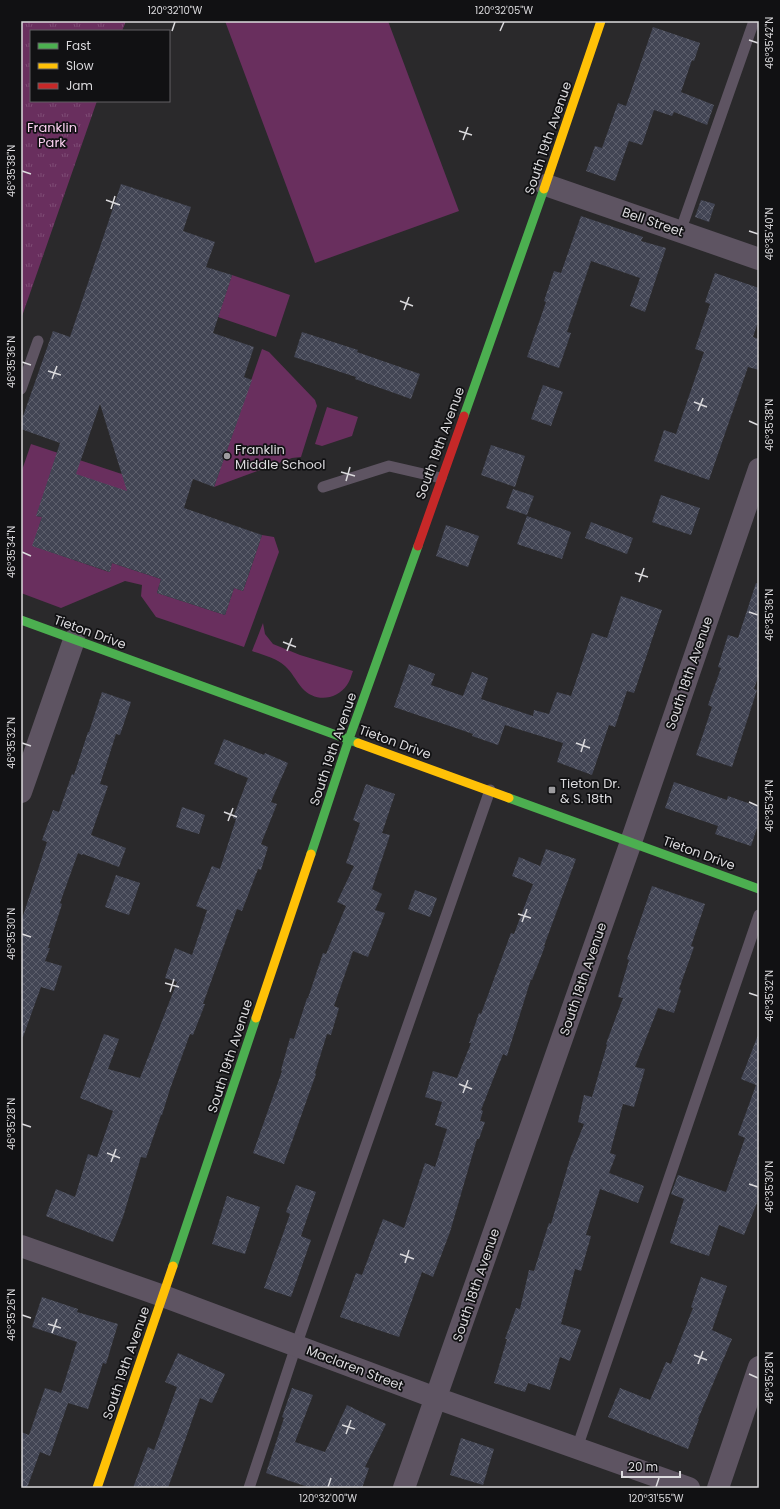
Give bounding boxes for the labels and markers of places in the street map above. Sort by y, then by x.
place label: Franklin Middle School [235,440,325,474]
marker: Franklin Middle School [222,451,232,461]
place label: Tieton Dr. & S. 18th [560,774,620,808]
marker: Tieton Dr. & S. 18th [547,785,557,795]

